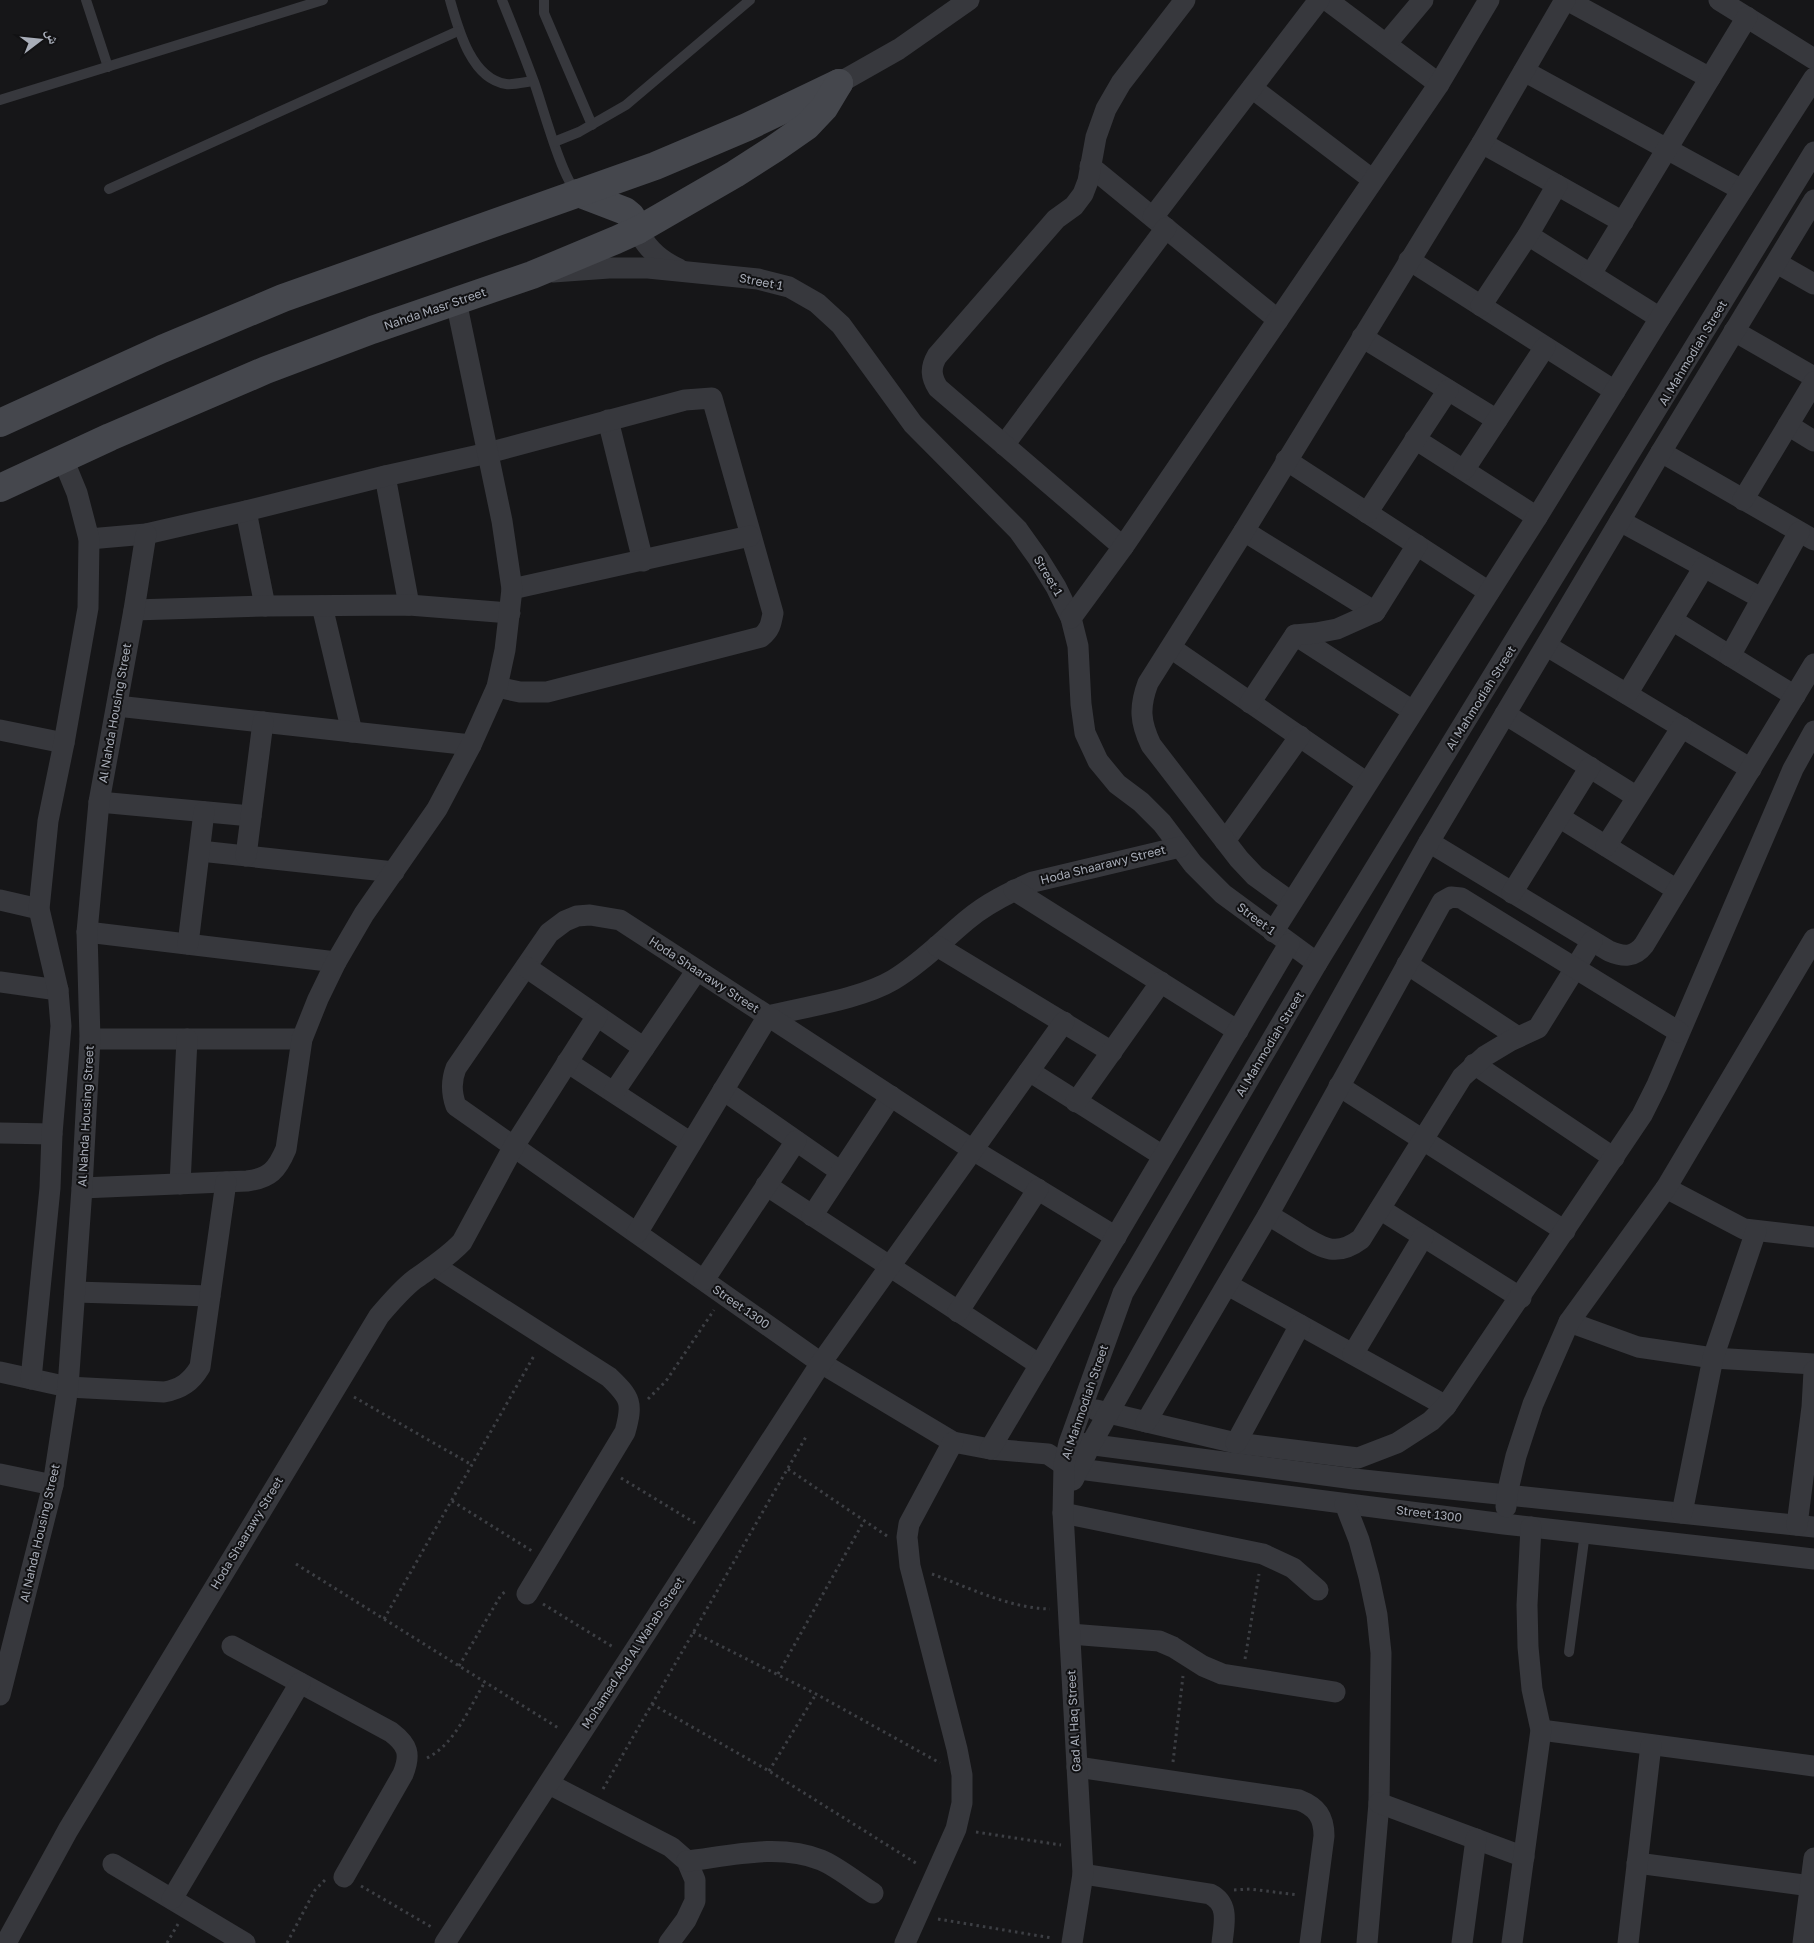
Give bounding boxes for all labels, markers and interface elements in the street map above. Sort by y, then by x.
north arrow [15,15,65,65]
text: ش [42,27,63,46]
street label: Street 1 [738,270,784,293]
street label: Nahda Masr Street [382,284,488,333]
street label: Al Mahmodiah Street [1655,297,1730,408]
street label: Street 1 [1031,553,1066,599]
street label: Al Nahda Housing Street [95,642,134,784]
street label: Al Mahmodiah Street [1442,643,1519,753]
street label: Hoda Shaarawy Street [1039,842,1167,887]
street label: Street 1 [1234,899,1279,938]
street label: Hoda Shaarawy Street [646,933,762,1016]
street label: Al Mahmodiah Street [1232,988,1307,1099]
street label: Al Nahda Housing Street [74,1045,97,1187]
street label: Street 1300 [710,1281,773,1332]
street label: Al Mahmodiah Street [1058,1342,1111,1461]
street label: Al Nahda Housing Street [16,1462,63,1604]
street label: Hoda Shaarawy Street [207,1474,286,1592]
street label: Street 1300 [1395,1502,1463,1525]
street label: Mohamed Abd Al Wahab Street [578,1574,687,1731]
street label: Gad Al Haq Street [1063,1669,1084,1772]

